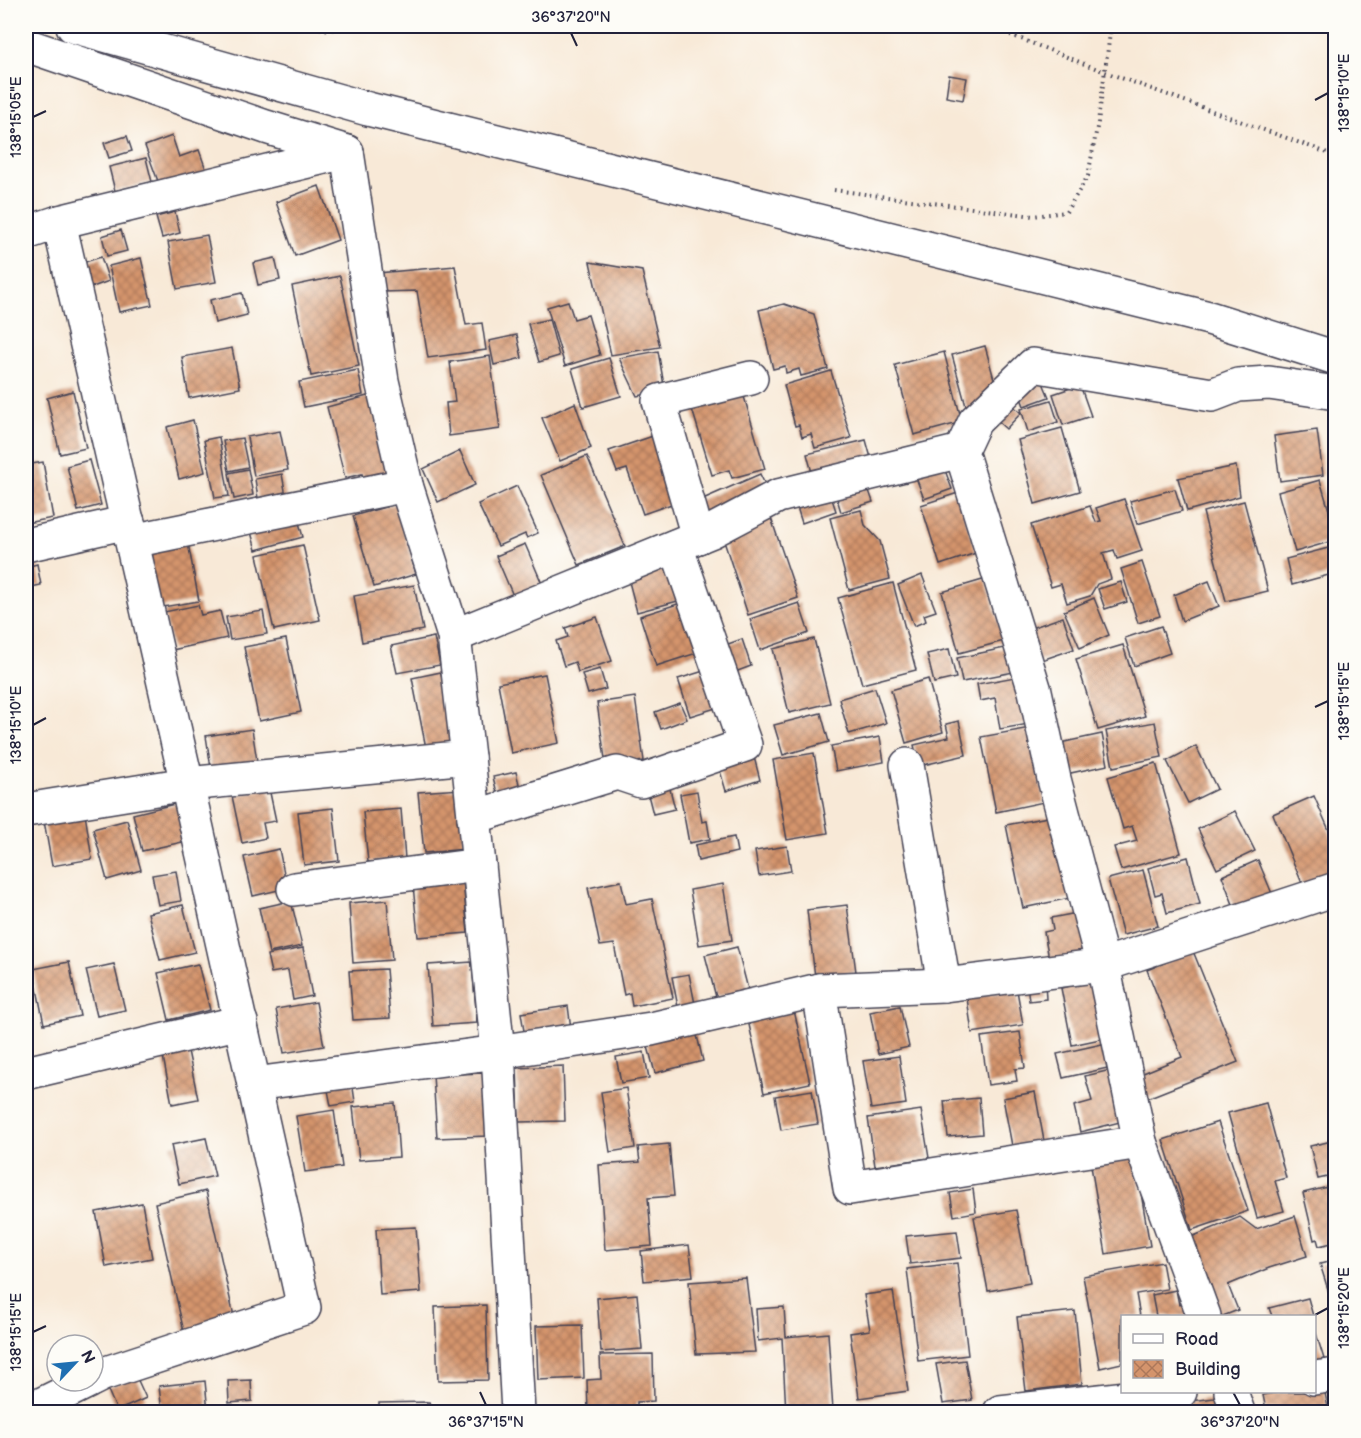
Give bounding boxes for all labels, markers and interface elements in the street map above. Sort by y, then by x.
text: 36°37'20"N [531,8,611,27]
text: 138°15'10"E [1335,54,1354,132]
text: 138°15'05"E [7,76,26,158]
text: 138°15'15"E [1335,662,1354,740]
text: 138°15'10"E [7,686,26,764]
text: 138°15'20"E [1335,1267,1354,1349]
text: 138°15'15"E [7,1293,26,1371]
legend [1121,1315,1316,1393]
text: Road [1175,1329,1219,1350]
north arrow [45,1333,105,1393]
text: N [76,1348,98,1367]
text: Building [1175,1359,1241,1380]
text: 36°37'15"N [448,1413,524,1432]
text: 36°37'20"N [1200,1413,1280,1432]

